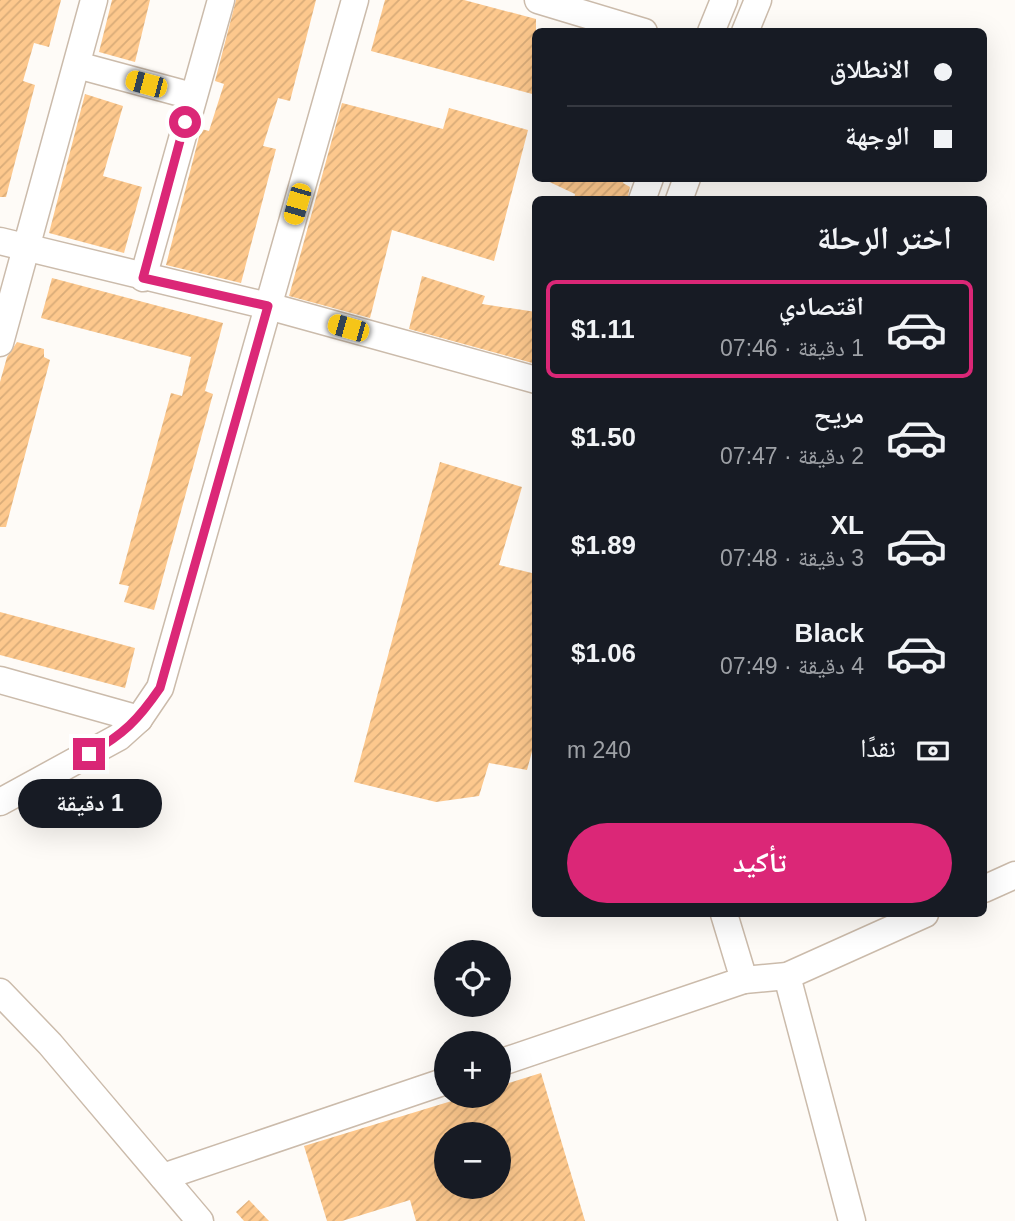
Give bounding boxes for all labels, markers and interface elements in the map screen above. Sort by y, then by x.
text: الانطلاق [830,54,910,84]
car [123,68,170,100]
route start [169,106,201,138]
text: الوجهة [845,121,910,151]
car [282,181,313,227]
text: اختر الرحلة [817,220,952,256]
text: اقتصادي [779,291,864,321]
icon: car [885,298,948,361]
car [325,312,372,344]
text: $1.11 [571,314,635,344]
text: 1 دقيقة · 07:46 [720,335,864,361]
text: مريح [814,399,864,429]
icon: car [885,406,948,469]
text: $1.50 [571,422,636,452]
text: 2 دقيقة · 07:47 [720,443,864,469]
text: XL [831,510,864,540]
icon: car [885,514,948,577]
text: $1.89 [571,530,636,560]
text: 3 دقيقة · 07:48 [720,545,864,571]
text: Black [795,618,864,648]
icon: car [885,622,948,685]
text: $1.06 [571,638,636,668]
text: 4 دقيقة · 07:49 [720,653,864,679]
icon: cash [914,732,952,770]
text: نقدًا [860,733,896,763]
text: 240 m [567,737,631,763]
route end [73,738,105,770]
callout: 1 دقيقة [17,778,161,828]
text: 1 دقيقة [56,790,124,816]
button: تأكيد [567,823,952,903]
map controls [434,940,511,1199]
button: locate [434,940,511,1017]
button: + [434,1031,511,1108]
button: − [434,1122,511,1199]

